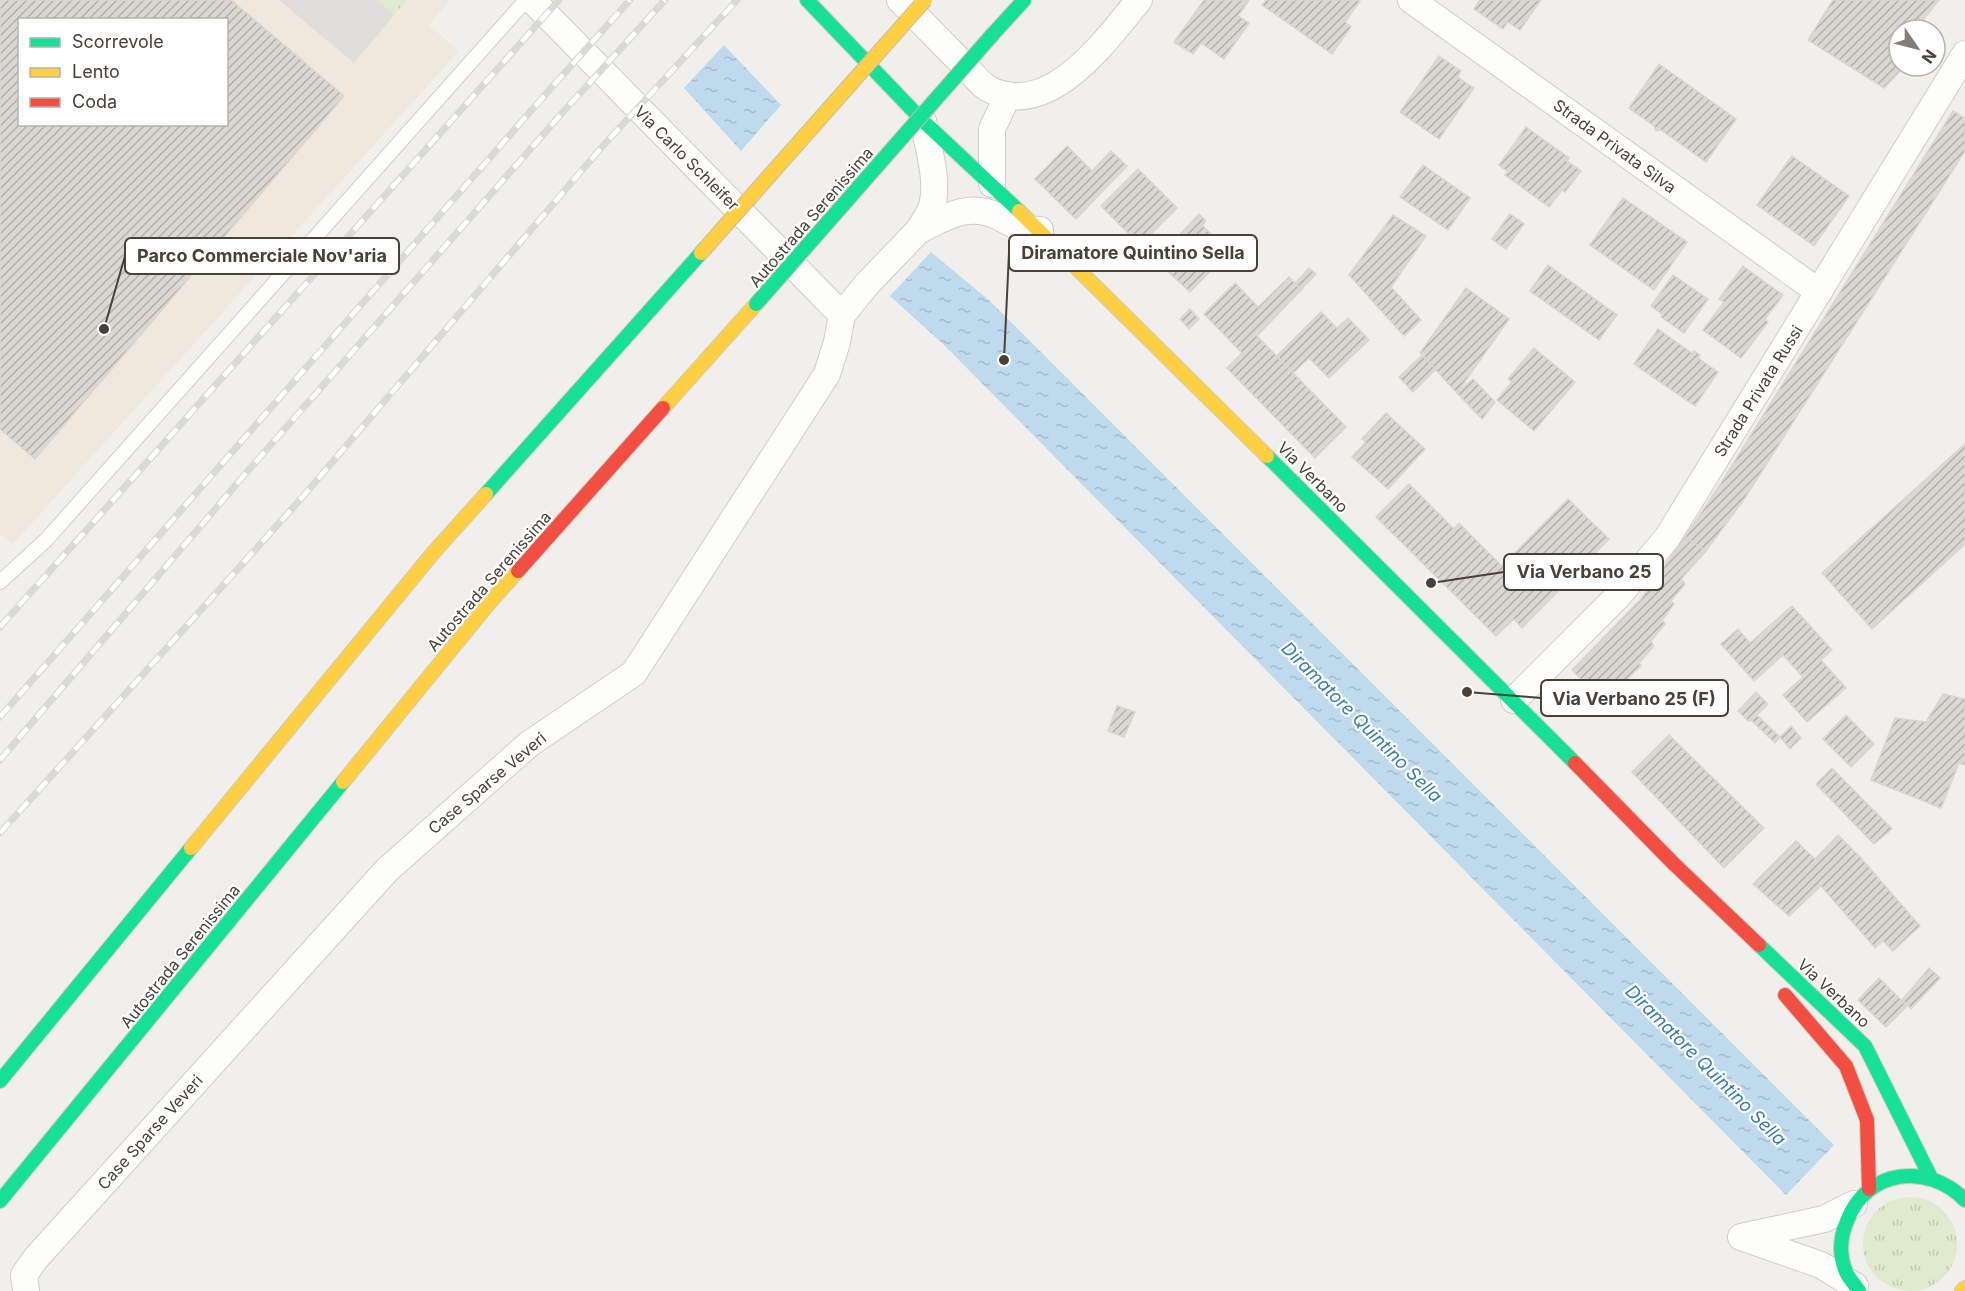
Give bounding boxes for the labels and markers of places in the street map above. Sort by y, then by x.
callout: Diramatore Quintino Sella [1009,235,1257,271]
callout: Parco Commerciale Nov'aria [125,238,399,274]
callout: Via Verbano 25 [1504,554,1663,590]
callout: Via Verbano 25 (F) [1541,680,1728,716]

